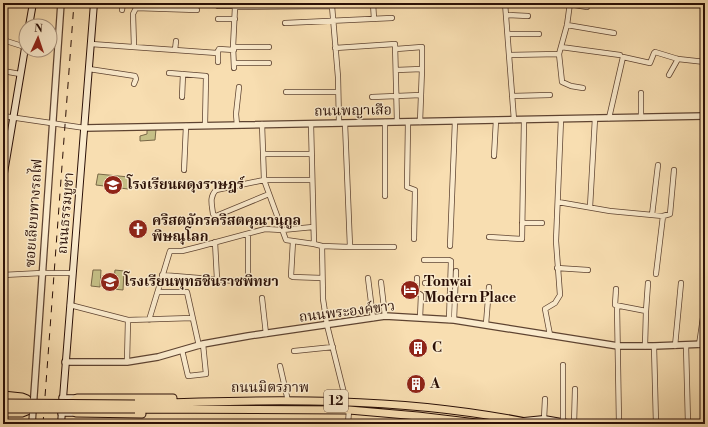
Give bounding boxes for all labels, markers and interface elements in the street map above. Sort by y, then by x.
north arrow [18,18,58,58]
text: N [34,22,43,36]
street label: ถนนพญาเสือ [314,101,392,121]
street label: ซอยเลียบทางรถไฟ [19,158,47,268]
street label: ถนนธรรมบูชา [53,171,79,255]
school or university icon: โรงเรียนผดุงราษฎร์ [102,174,124,196]
place label: โรงเรียนผดุงราษฎร์ [126,174,246,194]
place label: คริสตจักรคริสตคุณานุกูล พิษณุโลก [152,212,301,246]
church icon: คริสตจักรคริสตคุณานุกูล พิษณุโลก [127,218,149,240]
school or university icon: โรงเรียนพุทธชินราชพิทยา [99,271,121,293]
place label: โรงเรียนพุทธชินราชพิทยา [123,271,279,291]
place label: Tonwai Modern Place [424,273,517,307]
hotel icon: Tonwai Modern Place [399,279,421,301]
street label: ถนนพระองค์ขาว [298,296,396,327]
building icon: C [407,337,429,359]
place label: C [432,339,442,357]
building icon: A [405,373,427,395]
place label: A [429,375,441,393]
street label: ถนนมิตรภาพ [231,379,309,397]
road number: 12 [324,390,348,412]

